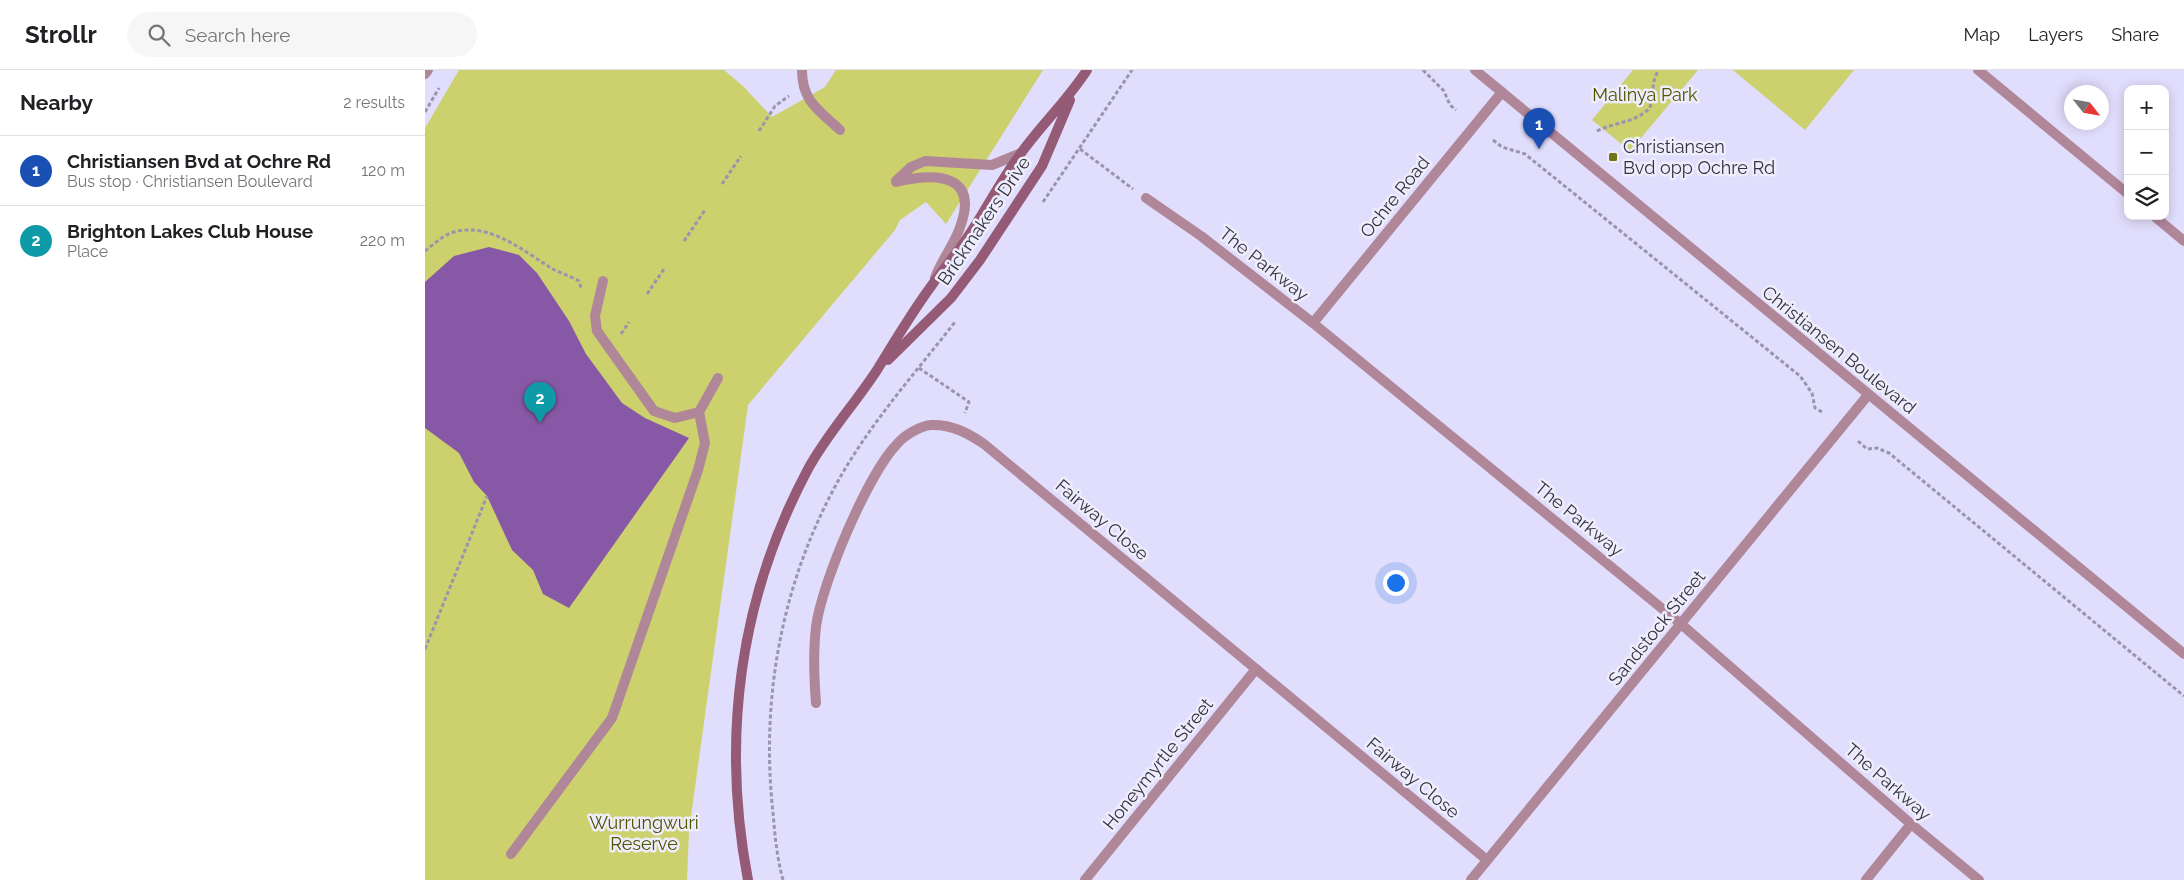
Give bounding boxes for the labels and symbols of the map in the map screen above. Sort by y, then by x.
park label: Malinya Park [1592,84,1698,105]
north arrow [2064,85,2109,130]
pin: 1 [1523,108,1555,149]
place label: Christiansen Bvd opp Ochre Rd [1623,136,1775,178]
marker: Christiansen Bvd opp Ochre Rd [1607,151,1619,163]
street label: Brickmakers Drive [933,152,1035,289]
street label: Ochre Road [1356,152,1434,241]
street label: The Parkway [1216,222,1313,305]
street label: Christiansen Boulevard [1758,281,1920,418]
pin: 2 [524,382,556,423]
street label: Fairway Close [1052,475,1153,565]
street label: The Parkway [1531,477,1628,561]
street label: Sandstock Street [1604,566,1709,689]
your location [1383,570,1409,596]
street label: Honeymyrtle Street [1098,694,1217,834]
street label: Fairway Close [1363,733,1464,823]
street label: The Parkway [1841,739,1936,825]
park label: Wurrungwuri Reserve [589,812,699,854]

